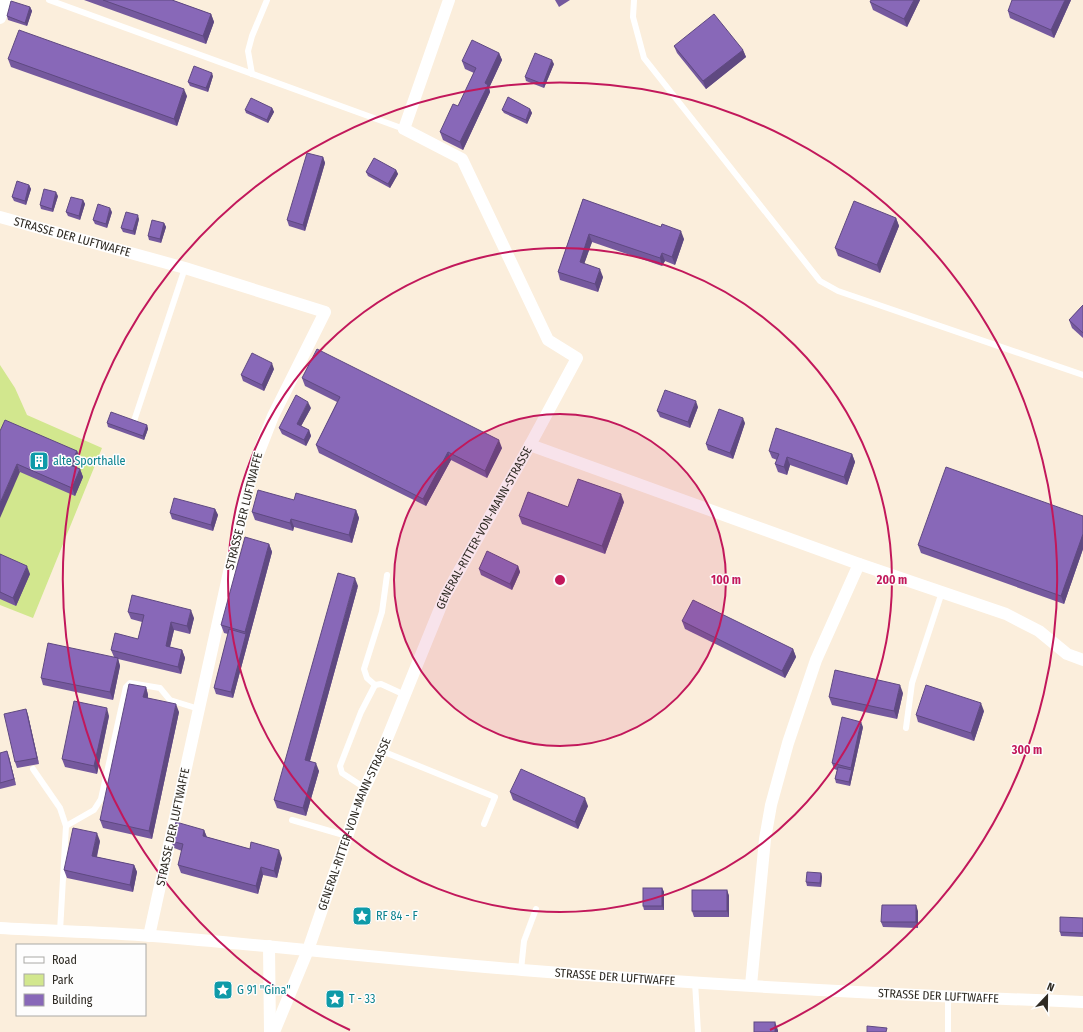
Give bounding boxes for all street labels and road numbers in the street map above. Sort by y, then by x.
street label: STRASSE DER LUFTWAFFE [12,214,133,260]
street label: GENERAL-RITTER-VON-MANN-STRASSE [433,444,535,611]
street label: STRASSE DER LUFTWAFFE [223,450,265,571]
street label: GENERAL-RITTER-VON-MANN-STRASSE [315,735,394,912]
street label: STRASSE DER LUFTWAFFE [154,766,192,887]
street label: STRASSE DER LUFTWAFFE [554,966,676,988]
street label: STRASSE DER LUFTWAFFE [878,986,999,1006]

